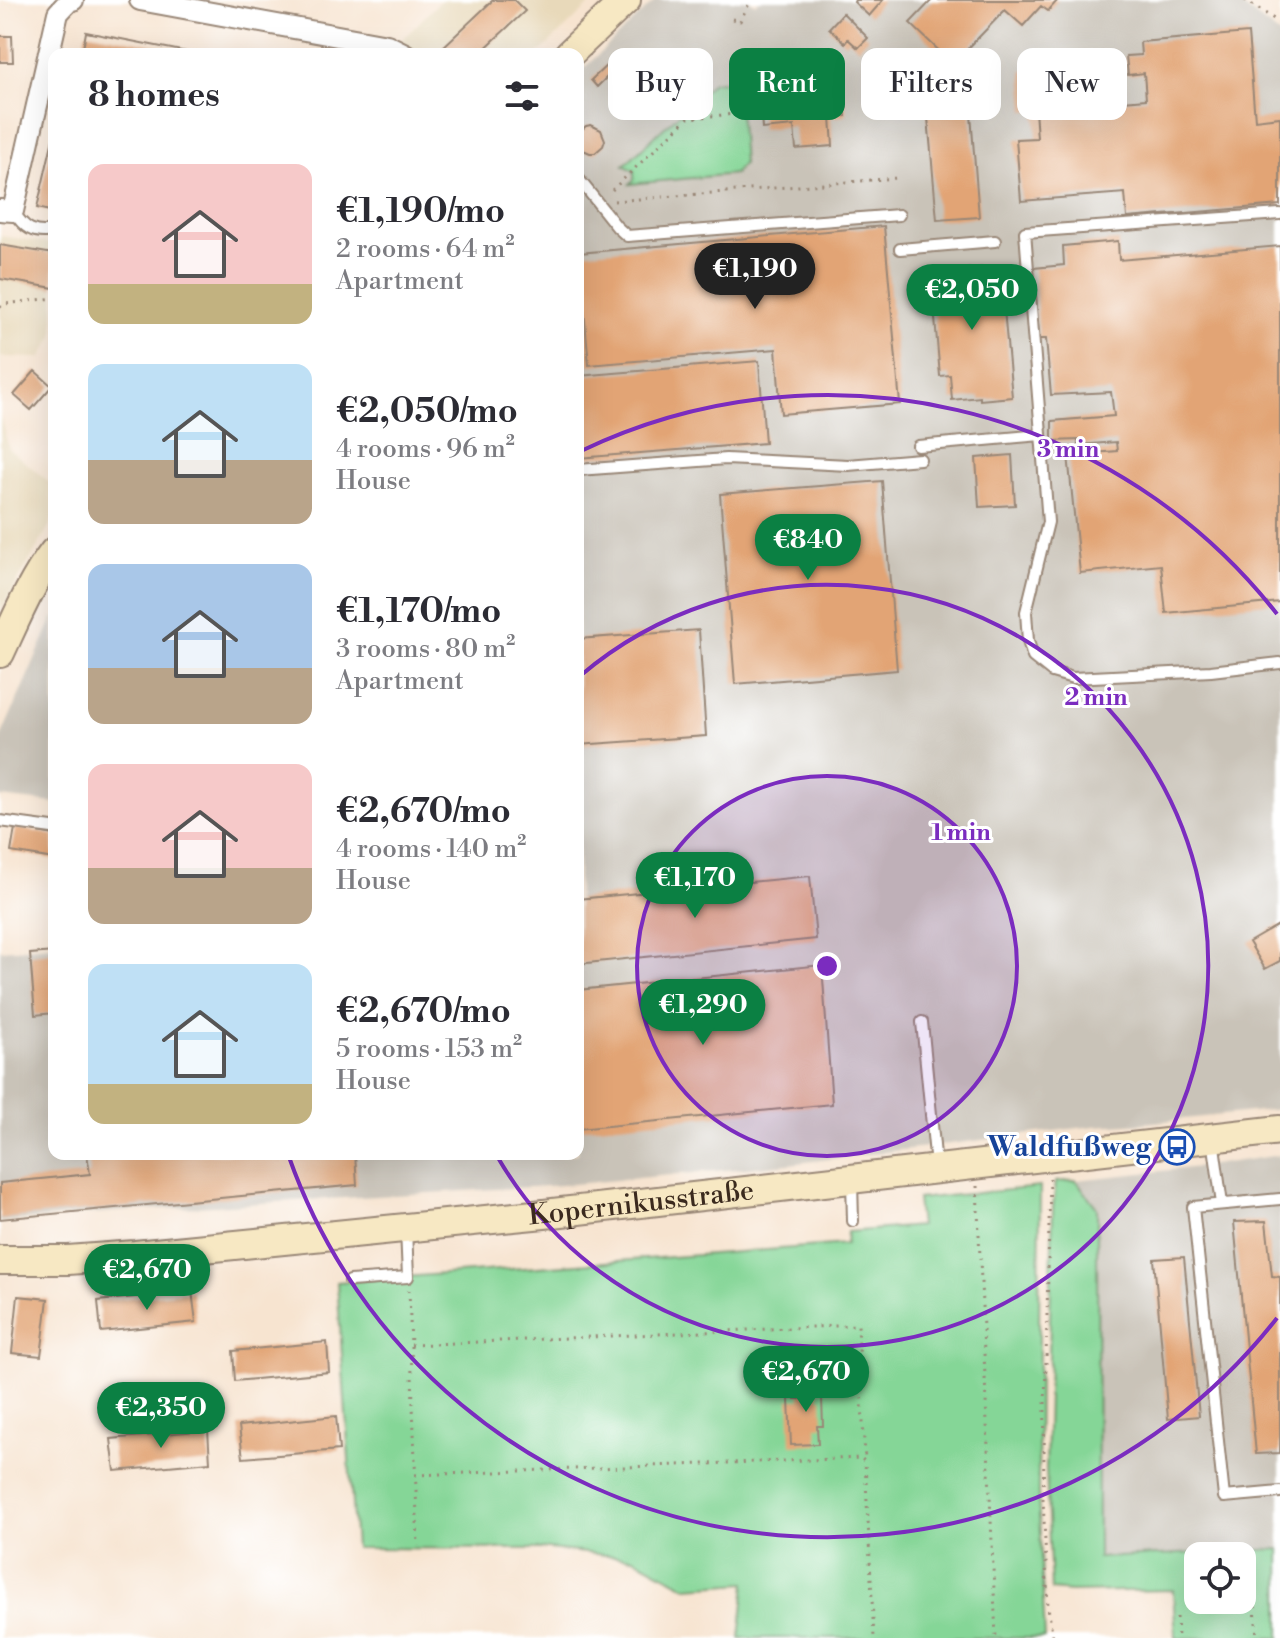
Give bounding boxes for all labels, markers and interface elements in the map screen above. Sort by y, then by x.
chip: Buy [608,48,713,120]
chip: Rent [729,48,845,120]
chip: Filters [861,48,1001,120]
chip: New [1017,48,1127,120]
icon: filters [500,74,544,118]
text: 8 homes [88,75,220,117]
text: €1,190/mo [336,191,505,233]
icon: home [152,196,248,292]
text: 2 rooms · 64 m² [336,233,515,265]
pin: €1,190 [690,243,820,311]
text: €1,190 [712,253,798,285]
pin: €2,050 [907,264,1037,332]
text: Apartment [336,265,464,297]
text: €2,050 [924,274,1020,306]
text: €2,050/mo [336,391,518,433]
icon: home [152,396,248,492]
text: 4 rooms · 96 m² [336,433,515,465]
text: 3 min [1037,435,1100,465]
text: House [336,465,411,497]
pin: €840 [761,514,855,582]
text: €840 [773,524,843,556]
text: €1,170/mo [336,591,501,633]
icon: home [152,596,248,692]
text: 3 rooms · 80 m² [336,633,515,665]
text: Apartment [336,665,464,697]
text: 2 min [1064,683,1128,713]
text: €2,670/mo [336,791,511,833]
icon: home [152,796,248,892]
text: 1 min [931,818,991,848]
text: 4 rooms · 140 m² [336,833,526,865]
pin: €1,170 [630,852,760,920]
text: €1,170 [654,862,736,894]
text: House [336,865,411,897]
centre of rings [813,952,841,980]
pin: €1,290 [638,979,768,1047]
text: €1,290 [658,989,748,1021]
text: €2,670/mo [336,991,511,1033]
icon: home [152,996,248,1092]
text: 5 rooms · 153 m² [336,1033,522,1065]
text: House [336,1065,411,1097]
bus stop icon: Waldfußweg [1158,1128,1196,1166]
place label: Waldfußweg [986,1130,1152,1165]
street label: Kopernikusstraße [527,1173,756,1233]
pin: €2,670 [82,1244,212,1312]
text: €2,670 [102,1254,192,1286]
pin: €2,670 [741,1346,871,1414]
text: €2,670 [761,1356,851,1388]
pin: €2,350 [96,1382,226,1450]
text: €2,350 [115,1392,207,1424]
map controls [1184,1542,1256,1614]
button: locate [1184,1542,1256,1614]

